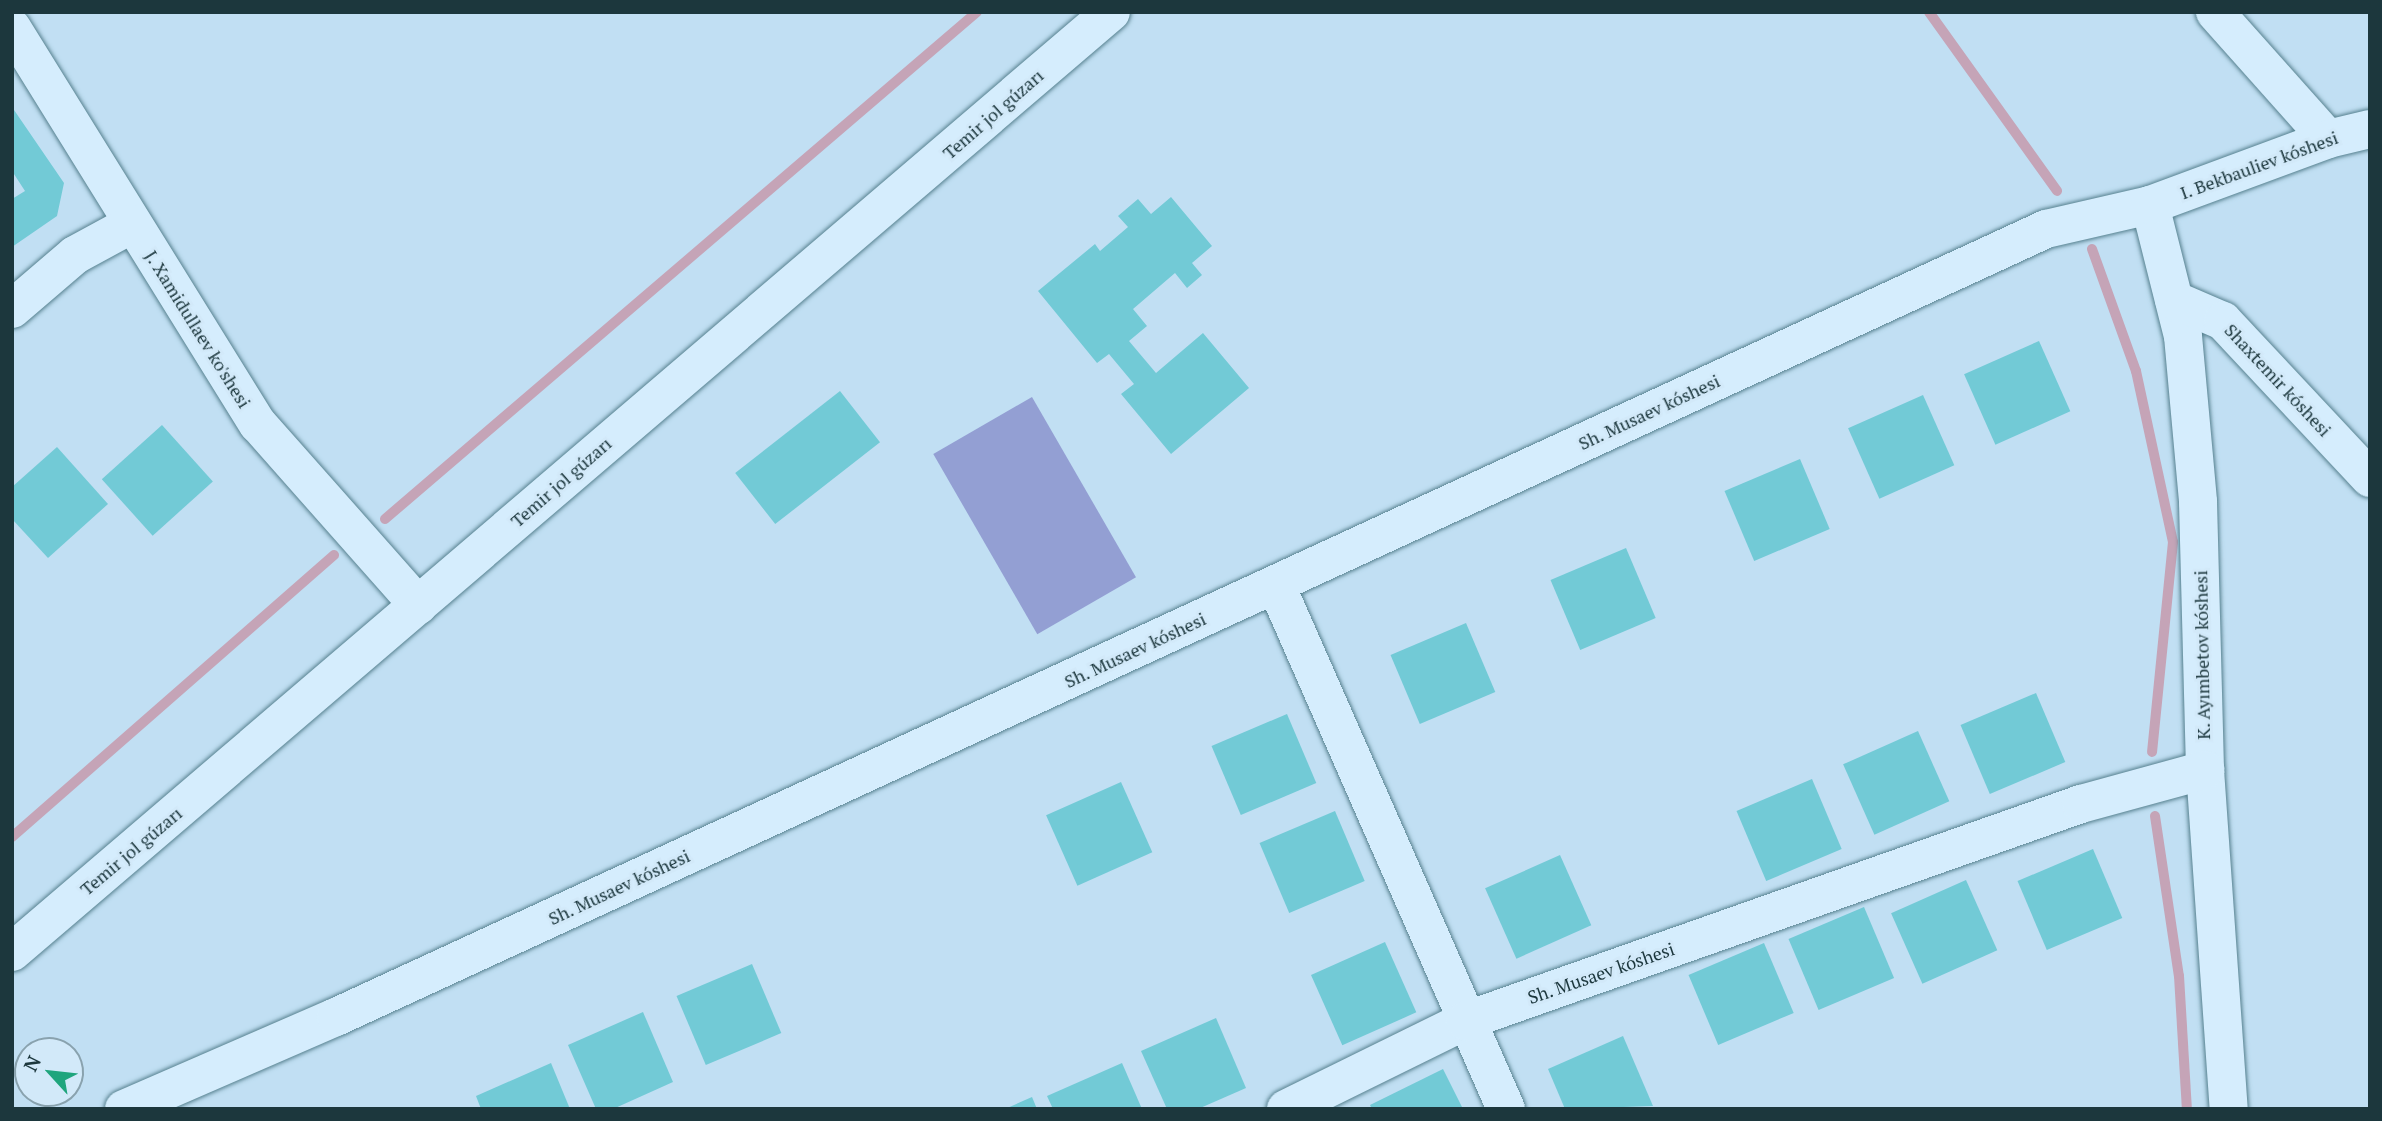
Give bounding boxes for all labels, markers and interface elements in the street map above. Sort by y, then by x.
street label: Temir jol gúzarı [938,64,1048,164]
street label: I. Bekbauliev kóshesi [2177,126,2341,204]
street label: J. Xamidullaev ko'shesi [140,246,256,412]
street label: Shaxtemir kóshesi [2220,319,2336,441]
street label: Sh. Musaev kóshesi [1575,370,1723,454]
street label: Temir jol gúzarı [506,432,616,532]
street label: K. Ayımbetov kóshesi [2190,570,2214,740]
street label: Sh. Musaev kóshesi [1061,608,1209,692]
street label: Temir jol gúzarı [76,802,186,900]
street label: Sh. Musaev kóshesi [545,845,693,929]
street label: Sh. Musaev kóshesi [1525,938,1677,1008]
north arrow [14,1037,84,1107]
text: N [17,1051,46,1075]

